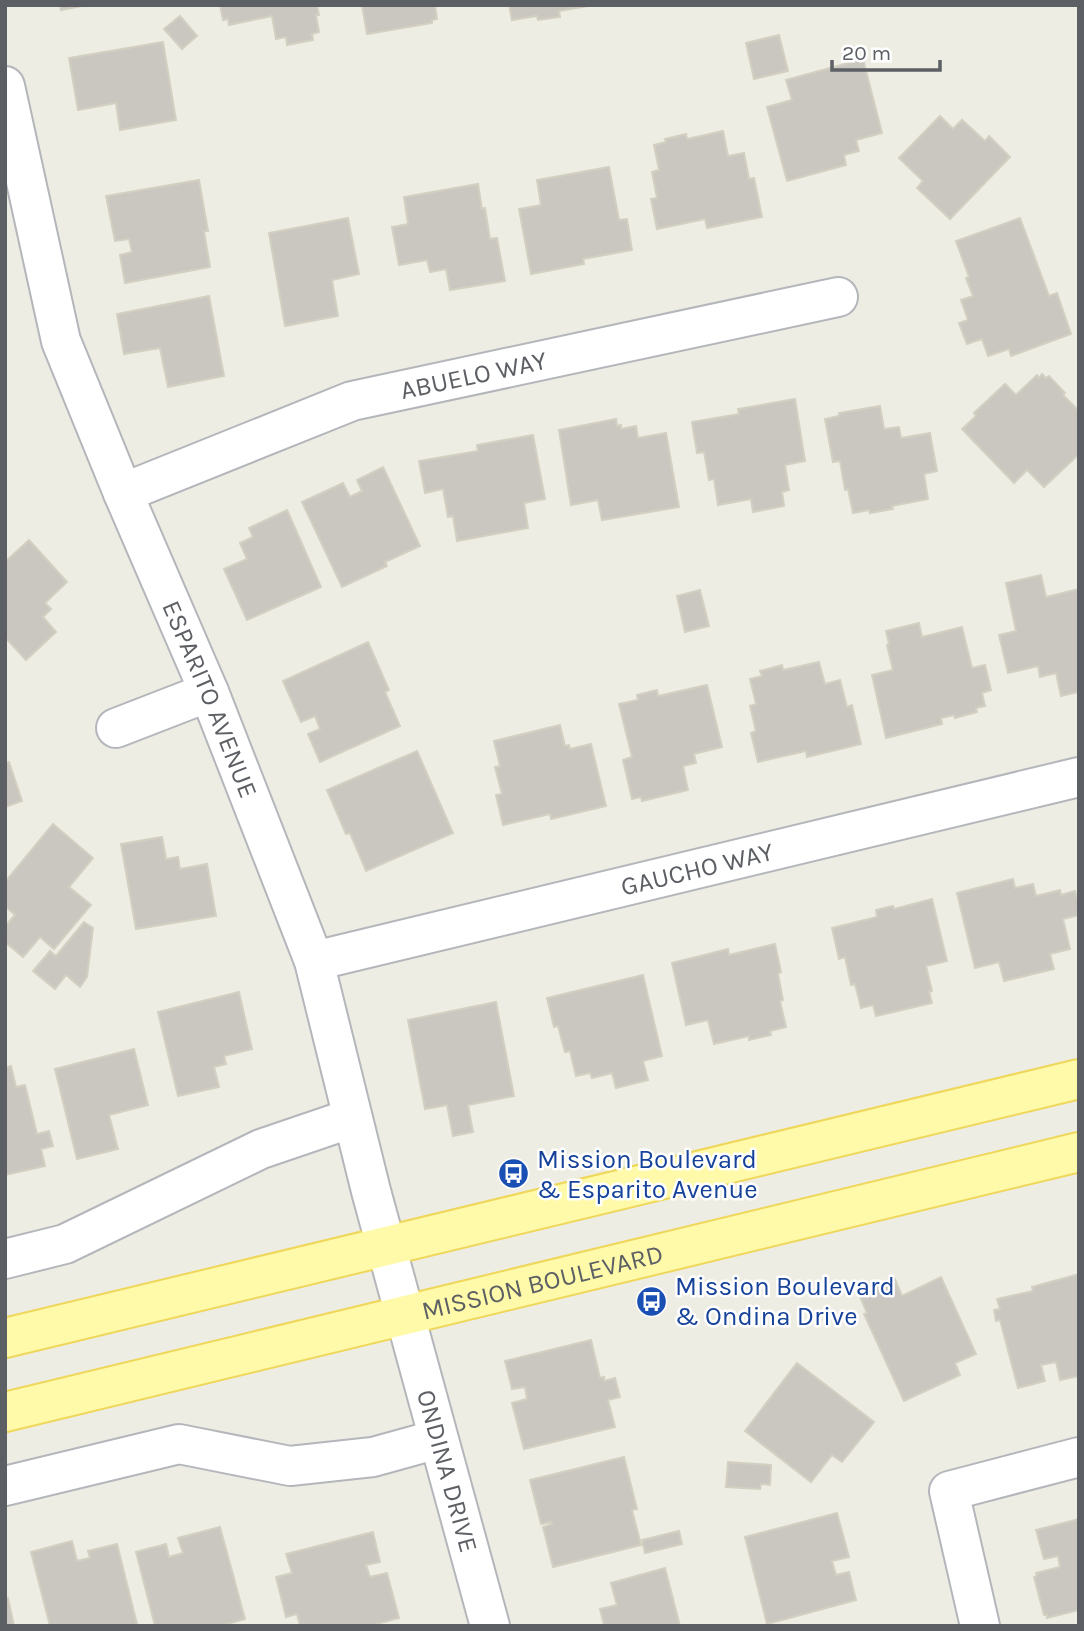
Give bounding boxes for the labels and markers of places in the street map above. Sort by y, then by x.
place label: Mission Boulevard & Esparito Avenue [537,1144,758,1205]
bus stop icon: Mission Boulevard & Esparito Avenue [497,1157,531,1191]
place label: Mission Boulevard & Ondina Drive [675,1271,895,1332]
bus stop icon: Mission Boulevard & Ondina Drive [635,1284,669,1318]

